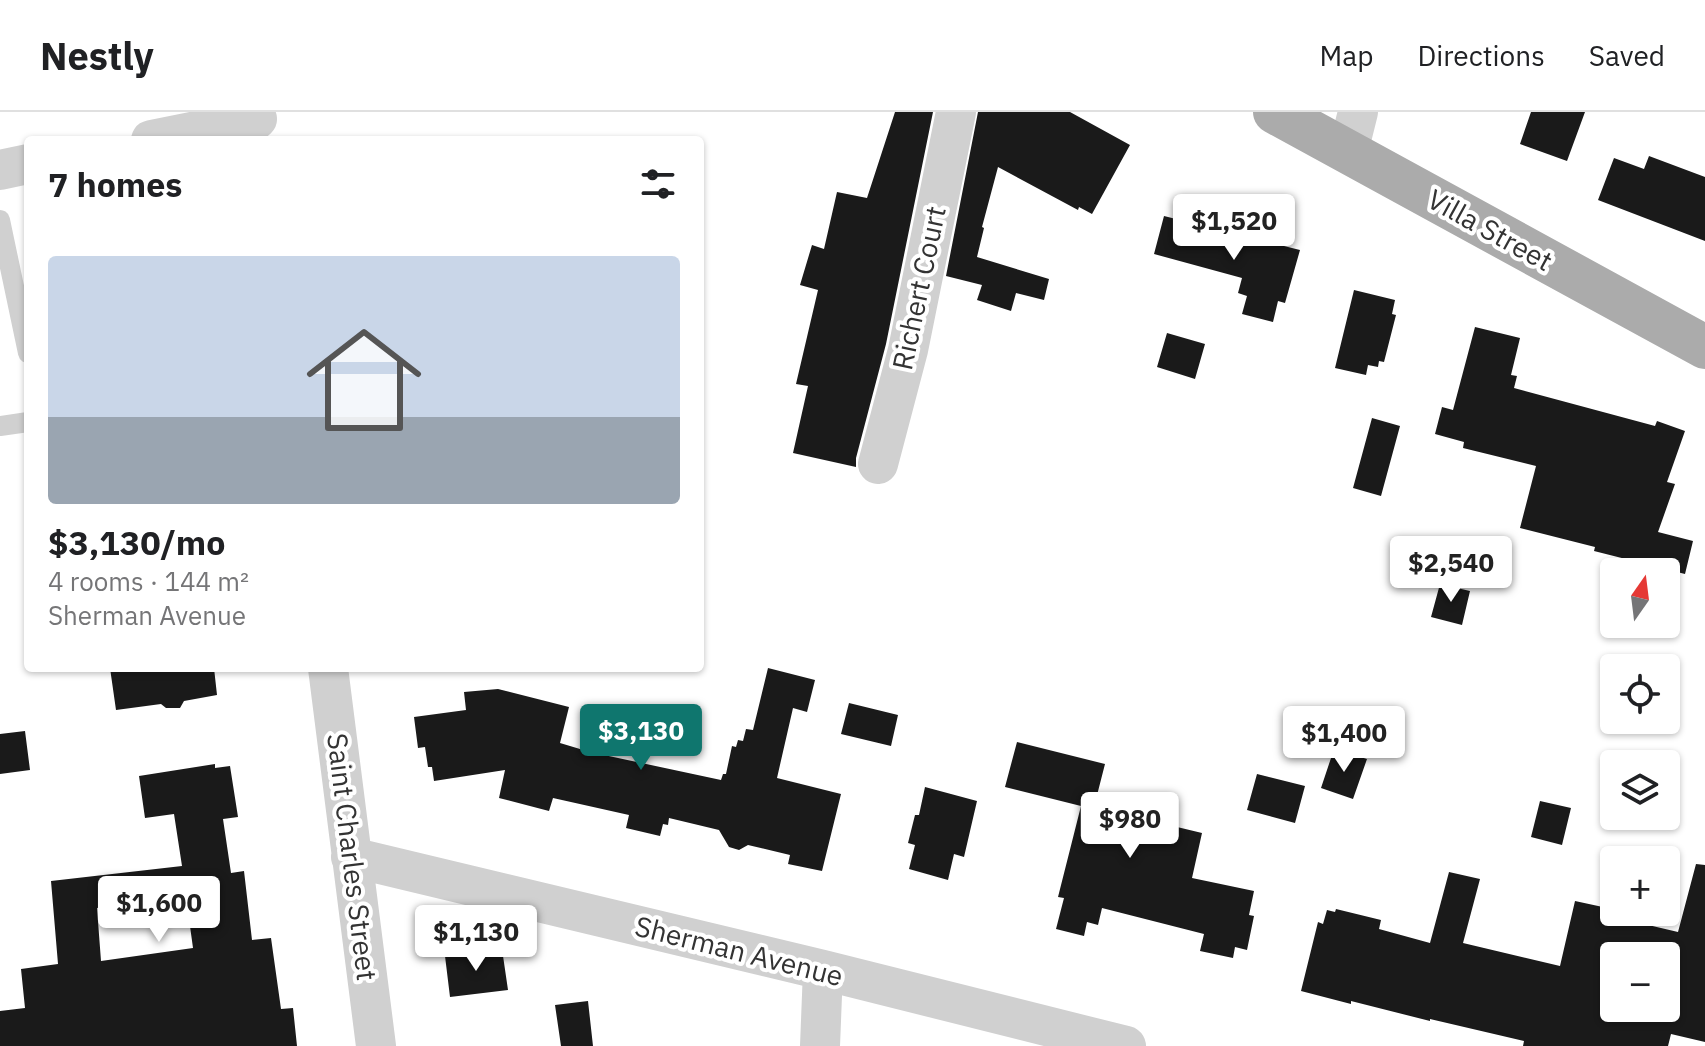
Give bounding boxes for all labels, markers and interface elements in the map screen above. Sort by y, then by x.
text: Nestly [40,31,154,80]
text: Map [1319,37,1373,74]
text: Directions [1417,37,1545,74]
text: Saved [1589,37,1665,74]
text: 7 homes [48,162,183,206]
icon: filters [636,162,680,206]
street label: Villa Street [1421,180,1559,279]
pin: $1,520 [1169,194,1299,262]
street label: Richert Court [883,203,954,373]
text: $1,520 [1191,203,1277,237]
icon: home [292,308,436,452]
text: $3,130/mo [48,520,225,564]
pin: $2,540 [1386,536,1516,604]
text: $2,540 [1408,545,1494,579]
north arrow [1600,558,1680,638]
map controls [1600,558,1680,1022]
text: 4 rooms · 144 m² [48,564,249,598]
text: Sherman Avenue [48,598,246,632]
button: locate [1600,654,1680,734]
pin: $3,130 [576,704,706,772]
pin: $1,400 [1279,706,1409,774]
text: $3,130 [598,713,684,747]
text: $1,400 [1301,715,1387,749]
street label: Saint Charles Street [319,731,386,983]
button: layers [1600,750,1680,830]
pin: $980 [1083,792,1177,860]
text: $980 [1099,801,1161,835]
button: + [1600,846,1680,926]
pin: $1,600 [94,876,224,944]
text: $1,600 [116,885,202,919]
pin: $1,130 [411,905,541,973]
street label: Sherman Avenue [631,907,847,994]
text: $1,130 [433,914,519,948]
button: − [1600,942,1680,1022]

